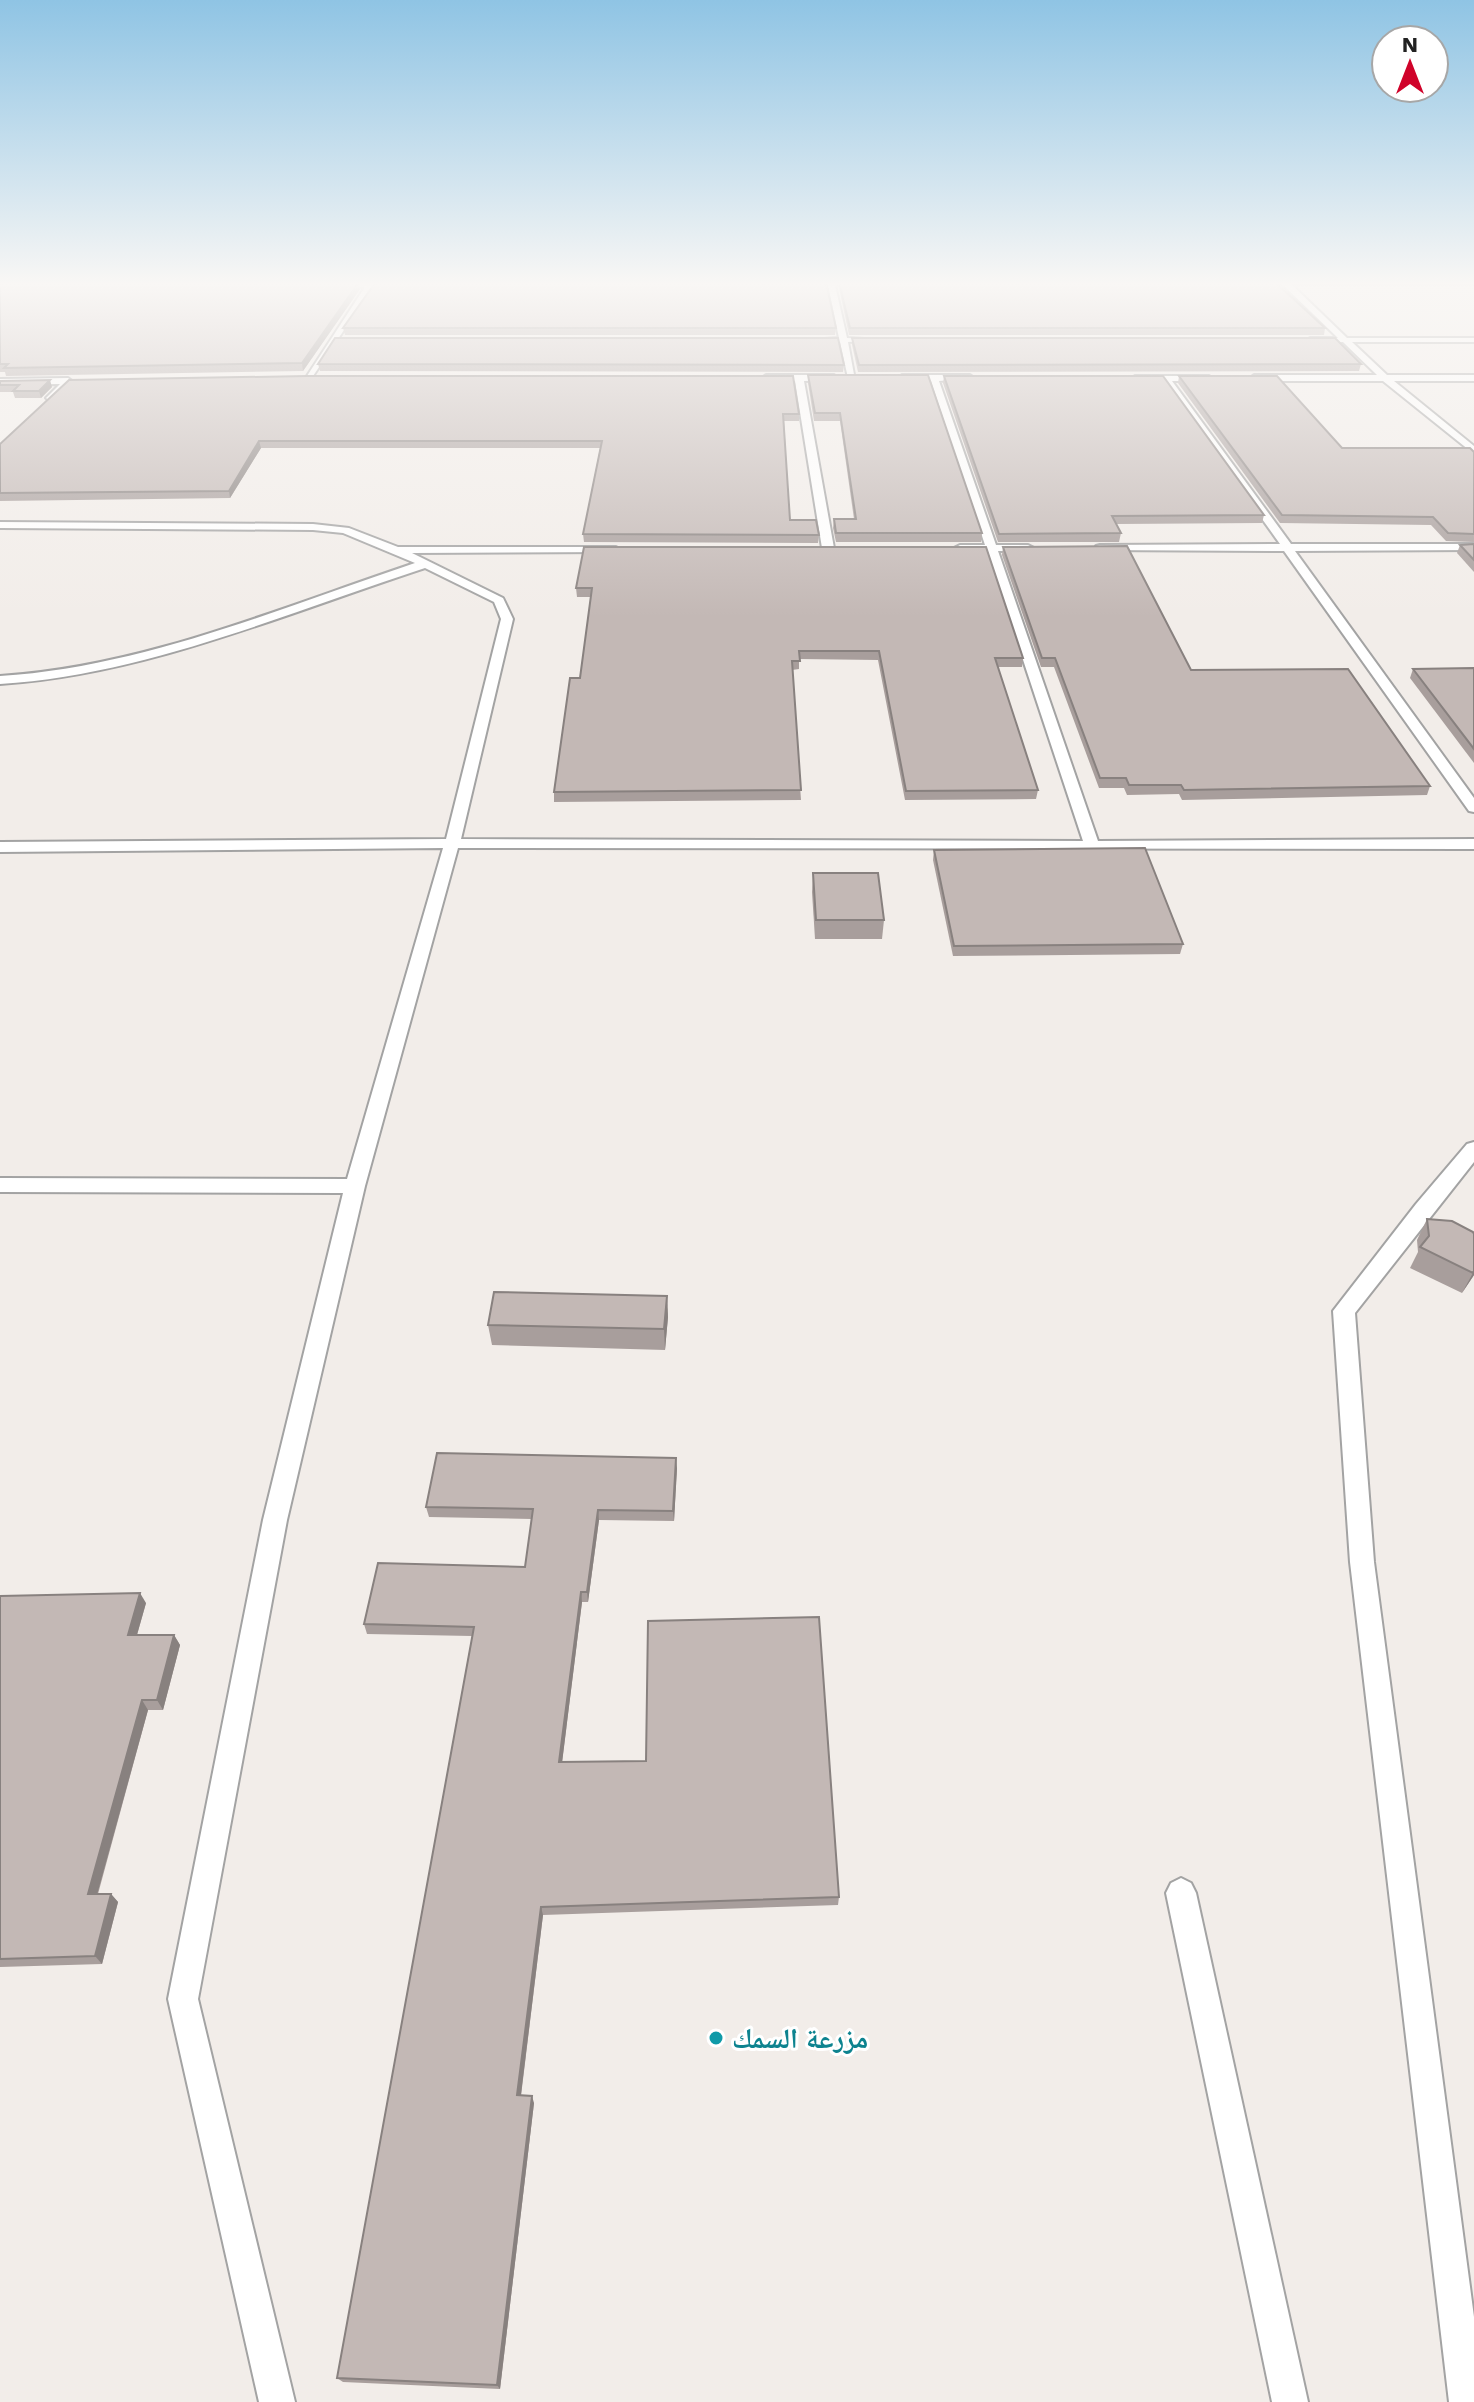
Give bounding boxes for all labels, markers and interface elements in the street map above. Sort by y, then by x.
north arrow [1370,24,1450,104]
text: N [1402,32,1418,57]
place label: مزرعة السمك [732,2022,868,2055]
marker: مزرعة السمك [707,2029,725,2047]

